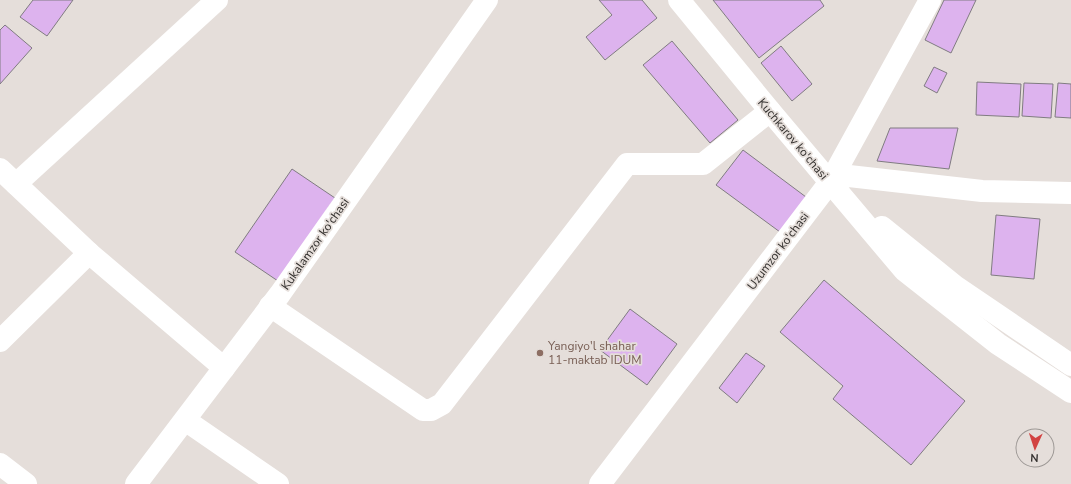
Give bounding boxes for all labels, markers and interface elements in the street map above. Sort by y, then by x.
street label: Kuchkarov ko'chasi [754,95,832,183]
street label: Kukalamzor ko'chasi [277,195,353,293]
street label: Uzumzor ko'chasi [744,209,812,293]
place label: Yangiyo'l shahar 11-maktab IDUM [547,338,642,368]
marker: Yangiyo'l shahar 11-maktab IDUM [535,348,545,358]
north arrow [1015,428,1055,468]
text: N [1030,450,1039,465]

